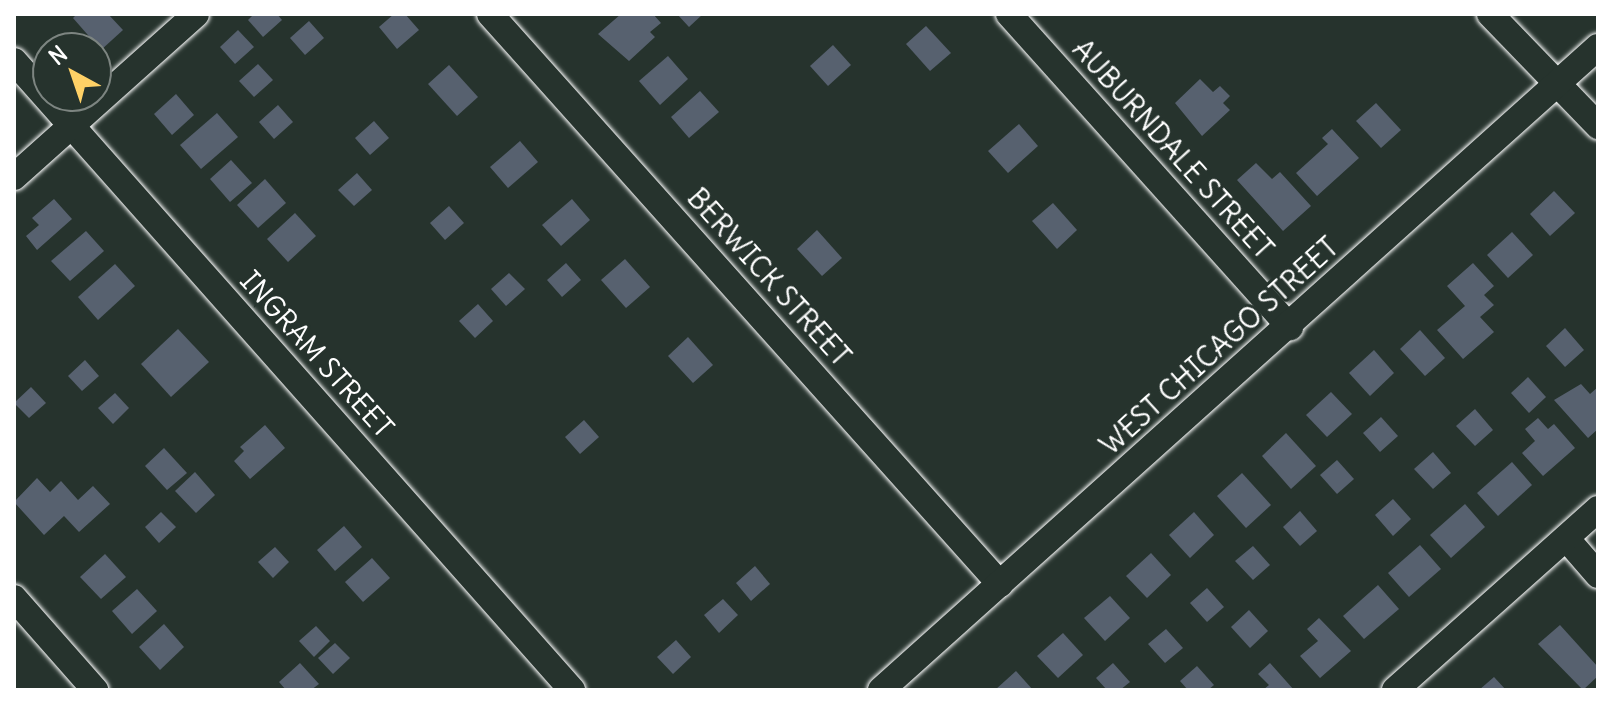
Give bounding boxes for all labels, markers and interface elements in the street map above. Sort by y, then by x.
north arrow [32,32,112,112]
street label: AUBURNDALE STREET [1066,32,1280,266]
text: N [43,40,73,71]
street label: BERWICK STREET [680,181,858,373]
street label: WEST CHICAGO STREET [1093,230,1345,462]
street label: INGRAM STREET [233,264,401,444]

